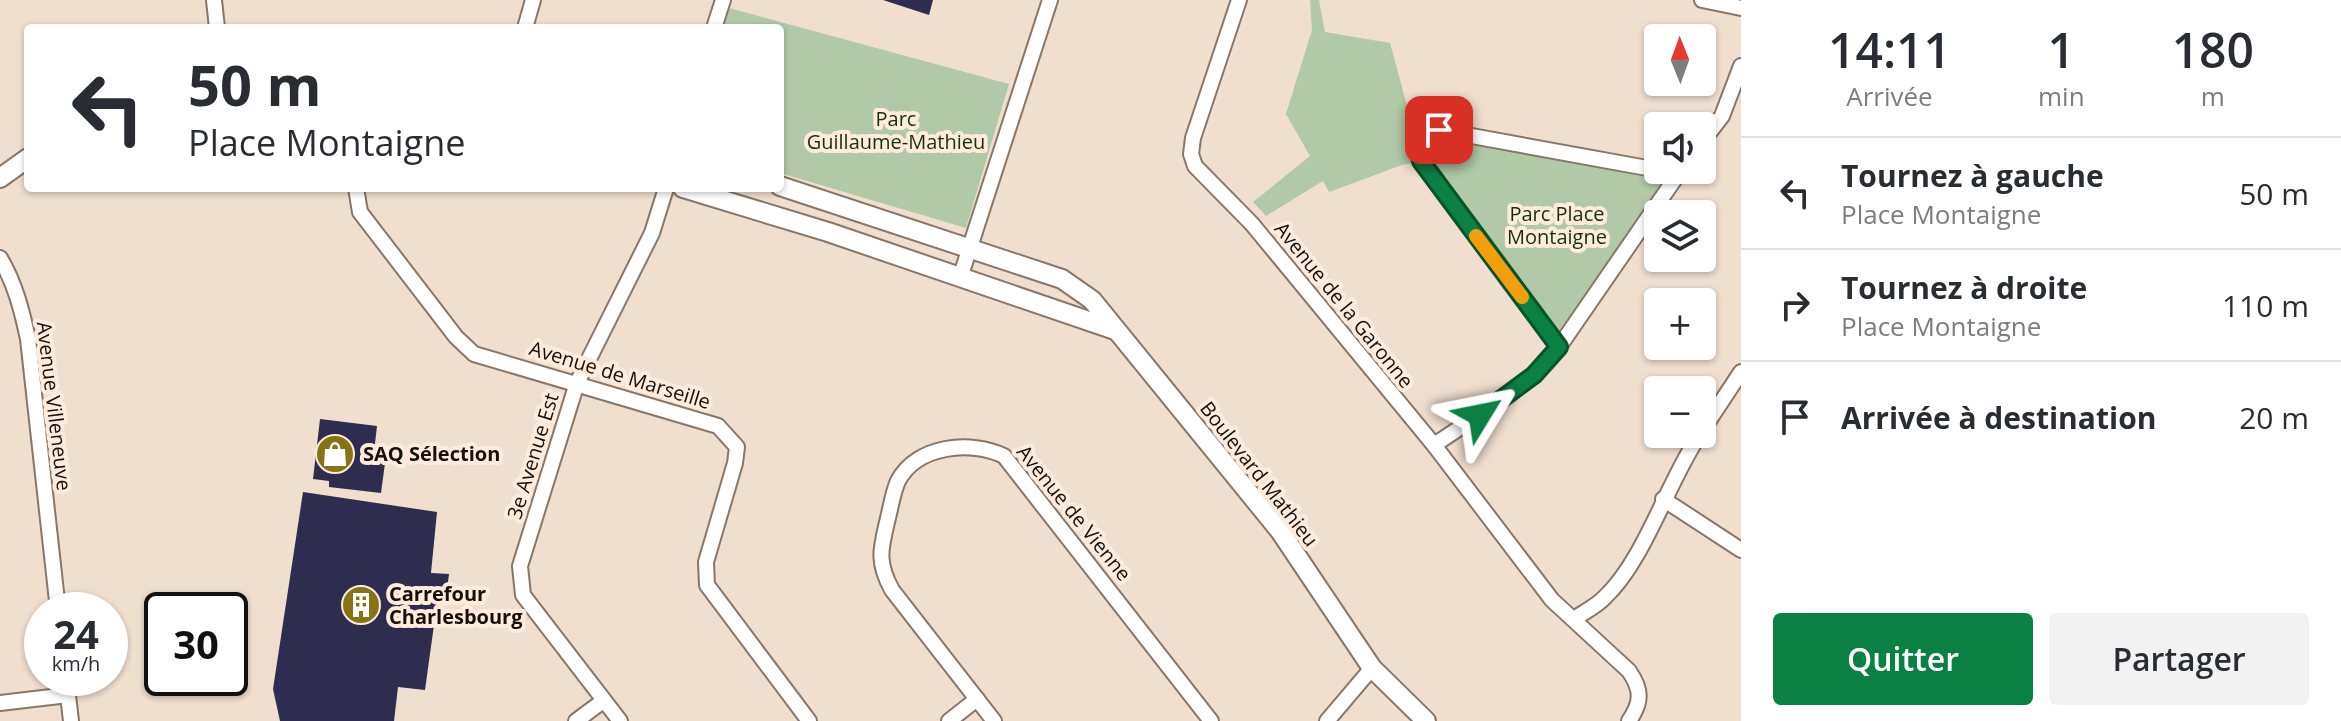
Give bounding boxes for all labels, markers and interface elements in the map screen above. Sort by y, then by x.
text: 14:11 [1828,17,1951,82]
text: 1 [2048,17,2075,82]
text: 180 [2172,17,2254,82]
north arrow [1644,24,1716,96]
map controls [1644,24,1716,448]
text: 50 m [188,46,322,122]
icon: left [56,56,160,160]
text: Arrivée [1846,78,1933,114]
text: min [2038,78,2085,114]
text: m [2201,78,2225,114]
pin [1405,96,1473,164]
park label: Parc Guillaume-Mathieu [807,105,985,155]
icon: arrive [1417,108,1461,152]
button: sound [1644,112,1716,184]
text: Place Montaigne [188,118,465,167]
text: Tournez à gauche [1841,155,2104,196]
icon: left [1773,171,1817,215]
text: 50 m [2239,173,2309,214]
text: Place Montaigne [1841,196,2041,232]
park label: Parc Place Montaigne [1507,200,1607,250]
button: layers [1644,200,1716,272]
street label: Avenue de la Garonne [1269,216,1420,393]
text: Tournez à droite [1841,267,2087,308]
icon: right [1773,283,1817,327]
text: 110 m [2222,285,2309,326]
button: + [1644,288,1716,360]
text: Place Montaigne [1841,308,2041,344]
street label: Avenue Villeneuve [31,320,78,492]
street label: Avenue de Marseille [526,334,714,415]
position arrow [1438,373,1522,457]
button: − [1644,376,1716,448]
street label: 3e Avenue Est [501,390,565,522]
icon: arrive [1773,395,1817,439]
street label: Boulevard Mathieu [1194,396,1325,552]
text: Arrivée à destination [1841,397,2156,438]
text: 20 m [2239,397,2309,438]
shop icon: SAQ Sélection [314,433,356,475]
street label: Avenue de Vienne [1011,439,1138,586]
place label: SAQ Sélection [363,440,500,467]
place label: Carrefour Charlesbourg [389,580,523,630]
building icon: Carrefour Charlesbourg [340,584,382,626]
speed limit sign: 30 [144,592,248,696]
text: 24 [53,606,99,661]
button: Quitter [1773,613,2033,705]
button: Partager [2049,613,2309,705]
text: km/h [52,650,100,677]

